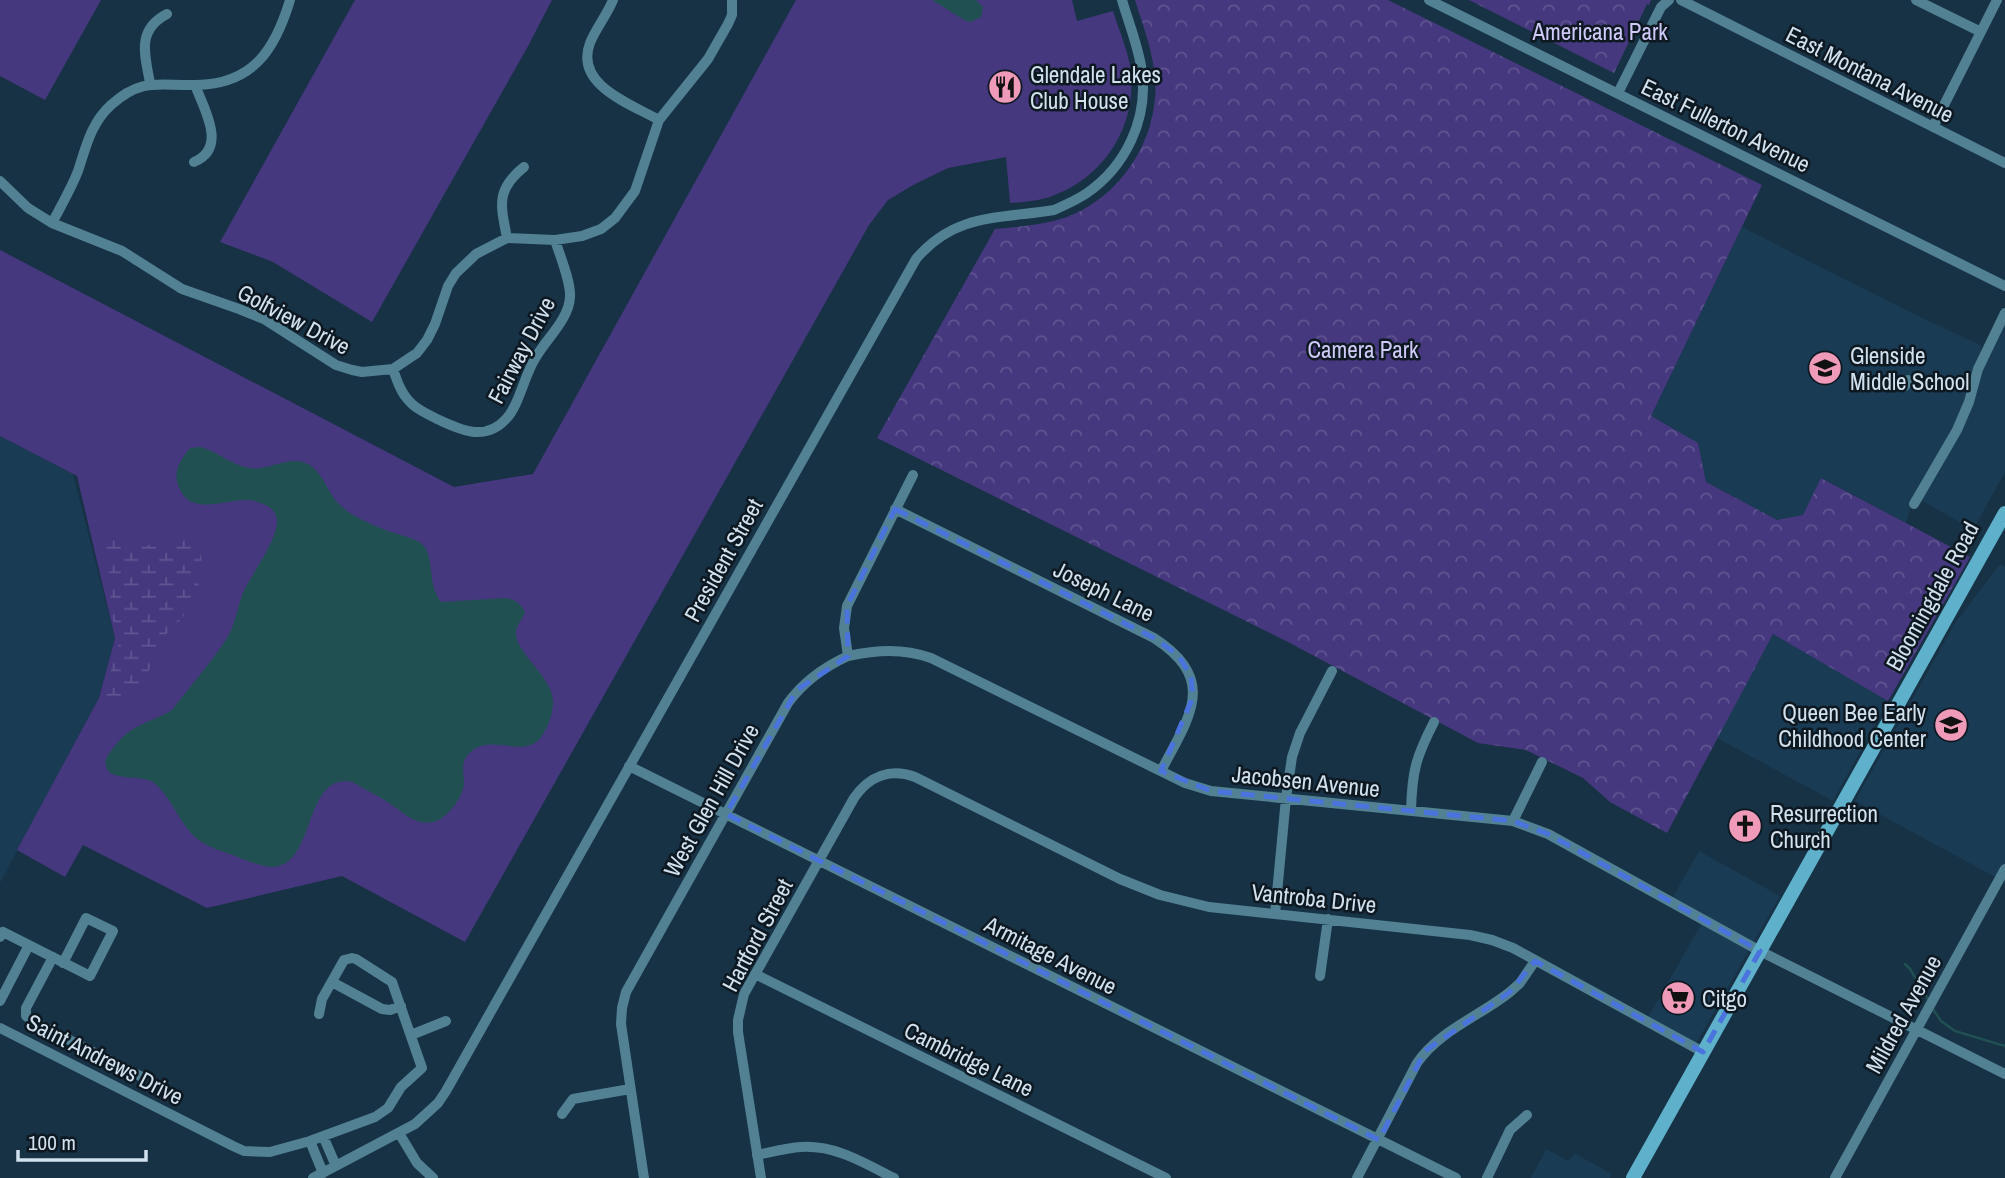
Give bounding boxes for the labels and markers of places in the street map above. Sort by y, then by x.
place label: Glendale Lakes Club House [1030,59,1161,116]
restaurant icon: Glendale Lakes Club House [986,68,1024,106]
place label: Glenside Middle School [1850,340,1970,397]
school or university icon: Glenside Middle School [1806,349,1844,387]
place label: Queen Bee Early Childhood Center [1778,697,1927,754]
school or university icon: Queen Bee Early Childhood Center [1932,706,1970,744]
place label: Resurrection Church [1770,798,1878,855]
church icon: Resurrection Church [1726,807,1764,845]
supermarket icon: Citgo [1659,979,1697,1017]
place label: Citgo [1702,983,1747,1014]

